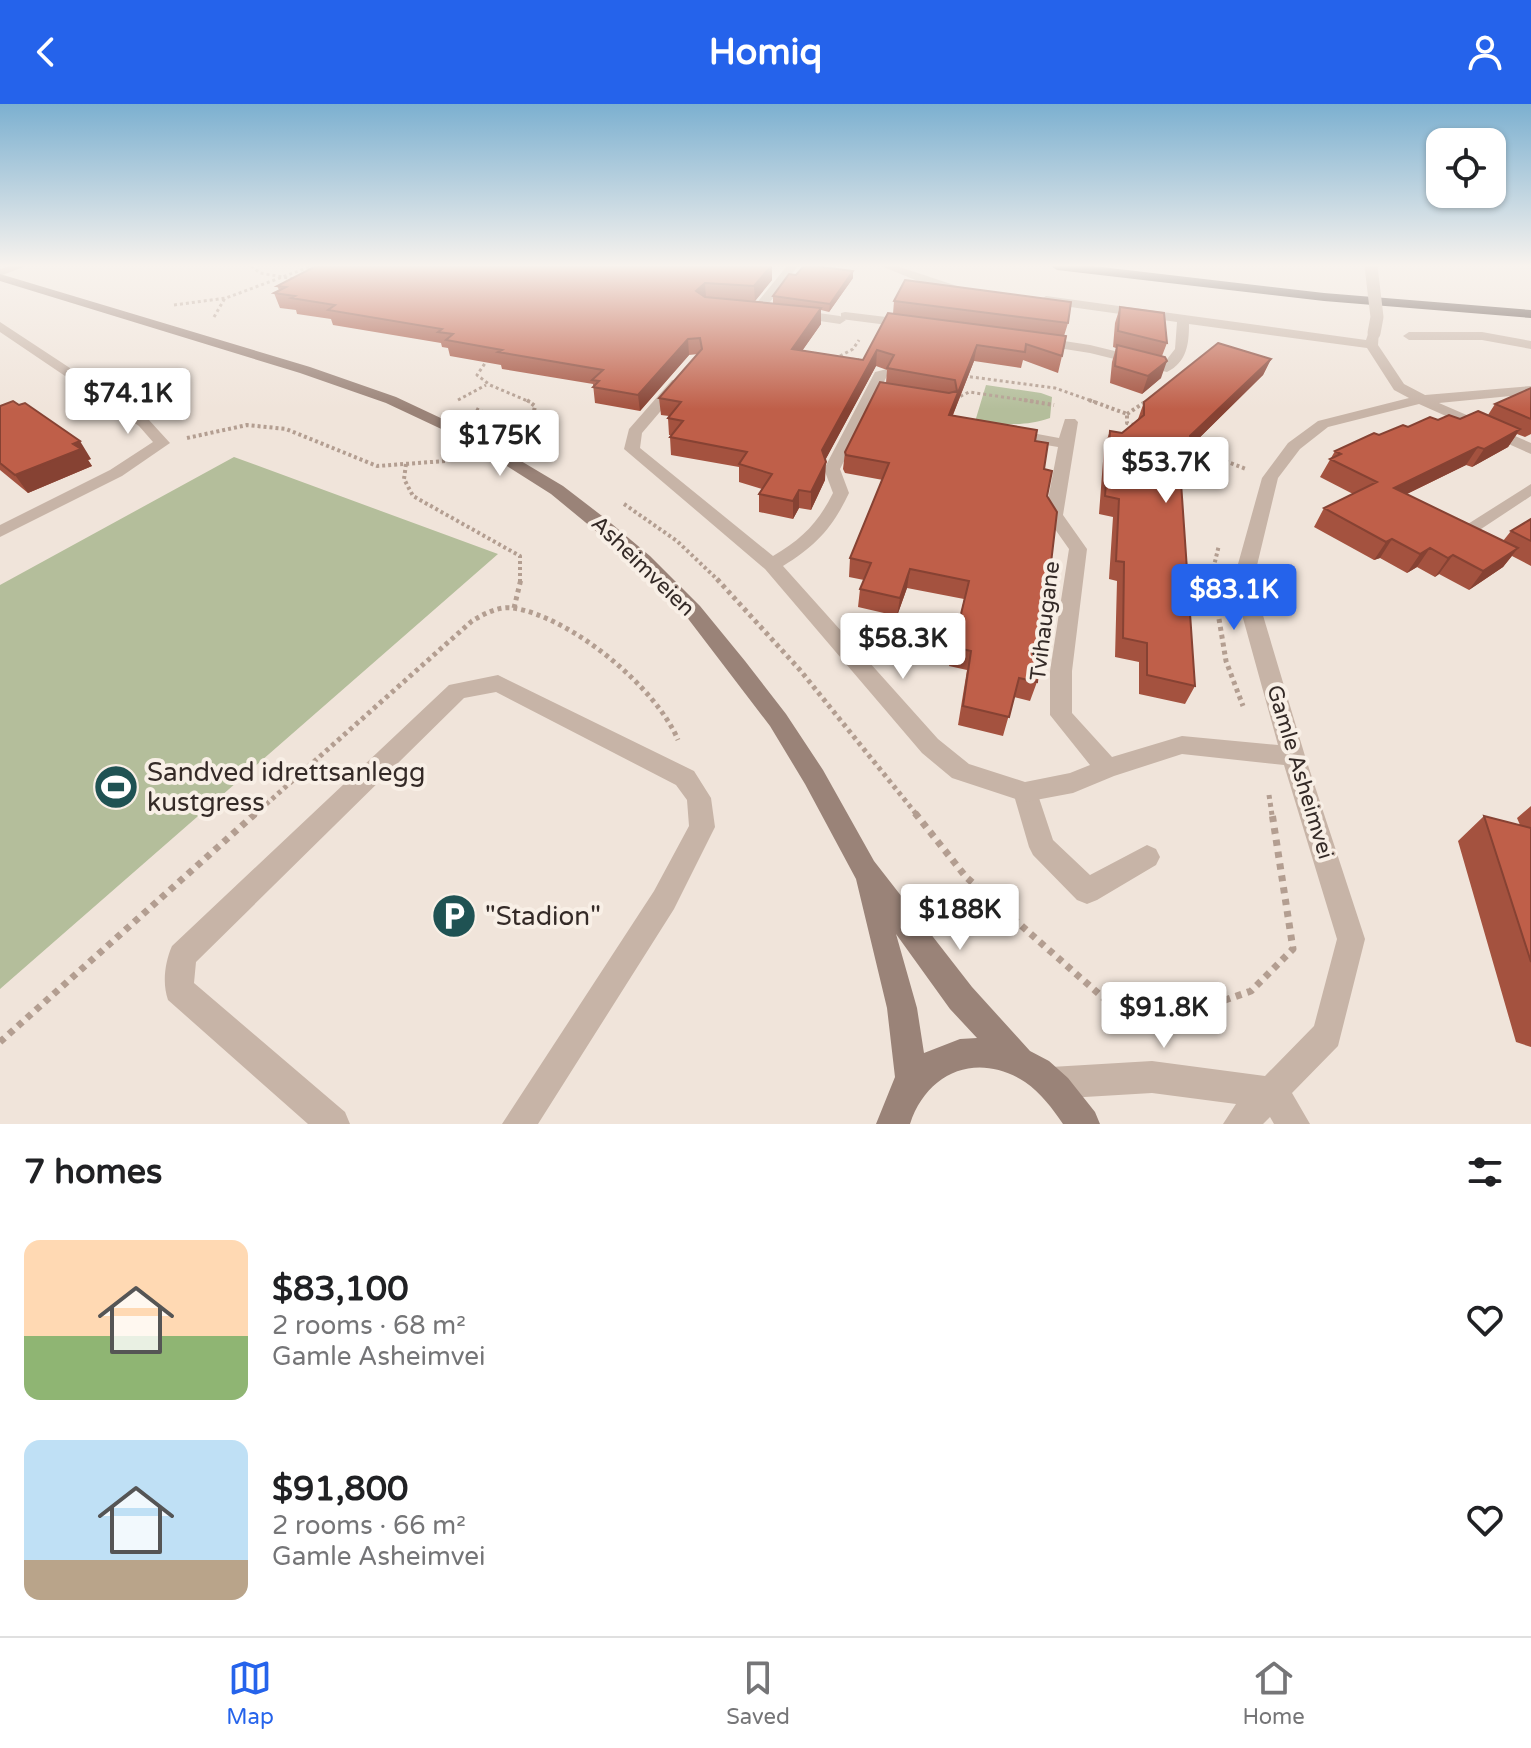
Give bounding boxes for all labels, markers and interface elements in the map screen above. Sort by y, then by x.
icon: back [24,30,68,74]
icon: person [1463,30,1507,74]
text: Homiq [709,31,822,74]
map controls [1426,128,1506,208]
button: locate [1426,128,1506,208]
pin: $74.1K [63,368,193,436]
text: $74.1K [83,378,173,409]
pin: $175K [444,410,556,478]
text: $175K [459,420,541,451]
pin: $53.7K [1101,437,1231,505]
text: $53.7K [1122,447,1210,478]
street label: Asheimveien [586,510,700,622]
street label: Tvihaugane [1025,560,1065,682]
pin: $83.1K [1169,564,1299,632]
text: $83.1K [1189,574,1279,605]
pin: $58.3K [838,613,968,681]
text: $58.3K [858,623,948,654]
street label: Gamle Asheimvei [1261,682,1339,862]
place label: Sandved idrettsanlegg kustgress [147,757,425,818]
sports icon: Sandved idrettsanlegg kustgress [92,763,140,811]
pin: $188K [904,884,1016,952]
parking icon: "Stadion" [430,892,478,940]
text: $188K [919,894,1001,925]
place label: "Stadion" [485,901,601,932]
pin: $91.8K [1099,982,1229,1050]
text: $91.8K [1119,992,1209,1023]
icon: filters [1463,1150,1507,1194]
text: 7 homes [24,1152,162,1193]
text: $83,100 [272,1269,409,1310]
icon: home [88,1272,184,1368]
icon: heart [1463,1298,1507,1342]
text: 2 rooms · 68 m² [272,1310,466,1341]
text: Gamle Asheimvei [272,1341,485,1372]
text: $91,800 [272,1469,408,1510]
icon: home [88,1472,184,1568]
icon: heart [1463,1498,1507,1542]
text: 2 rooms · 66 m² [272,1510,466,1541]
text: Gamle Asheimvei [272,1541,485,1572]
tab: Map [226,1656,274,1730]
tab: Saved [726,1656,790,1730]
tab: Home [1242,1656,1305,1730]

